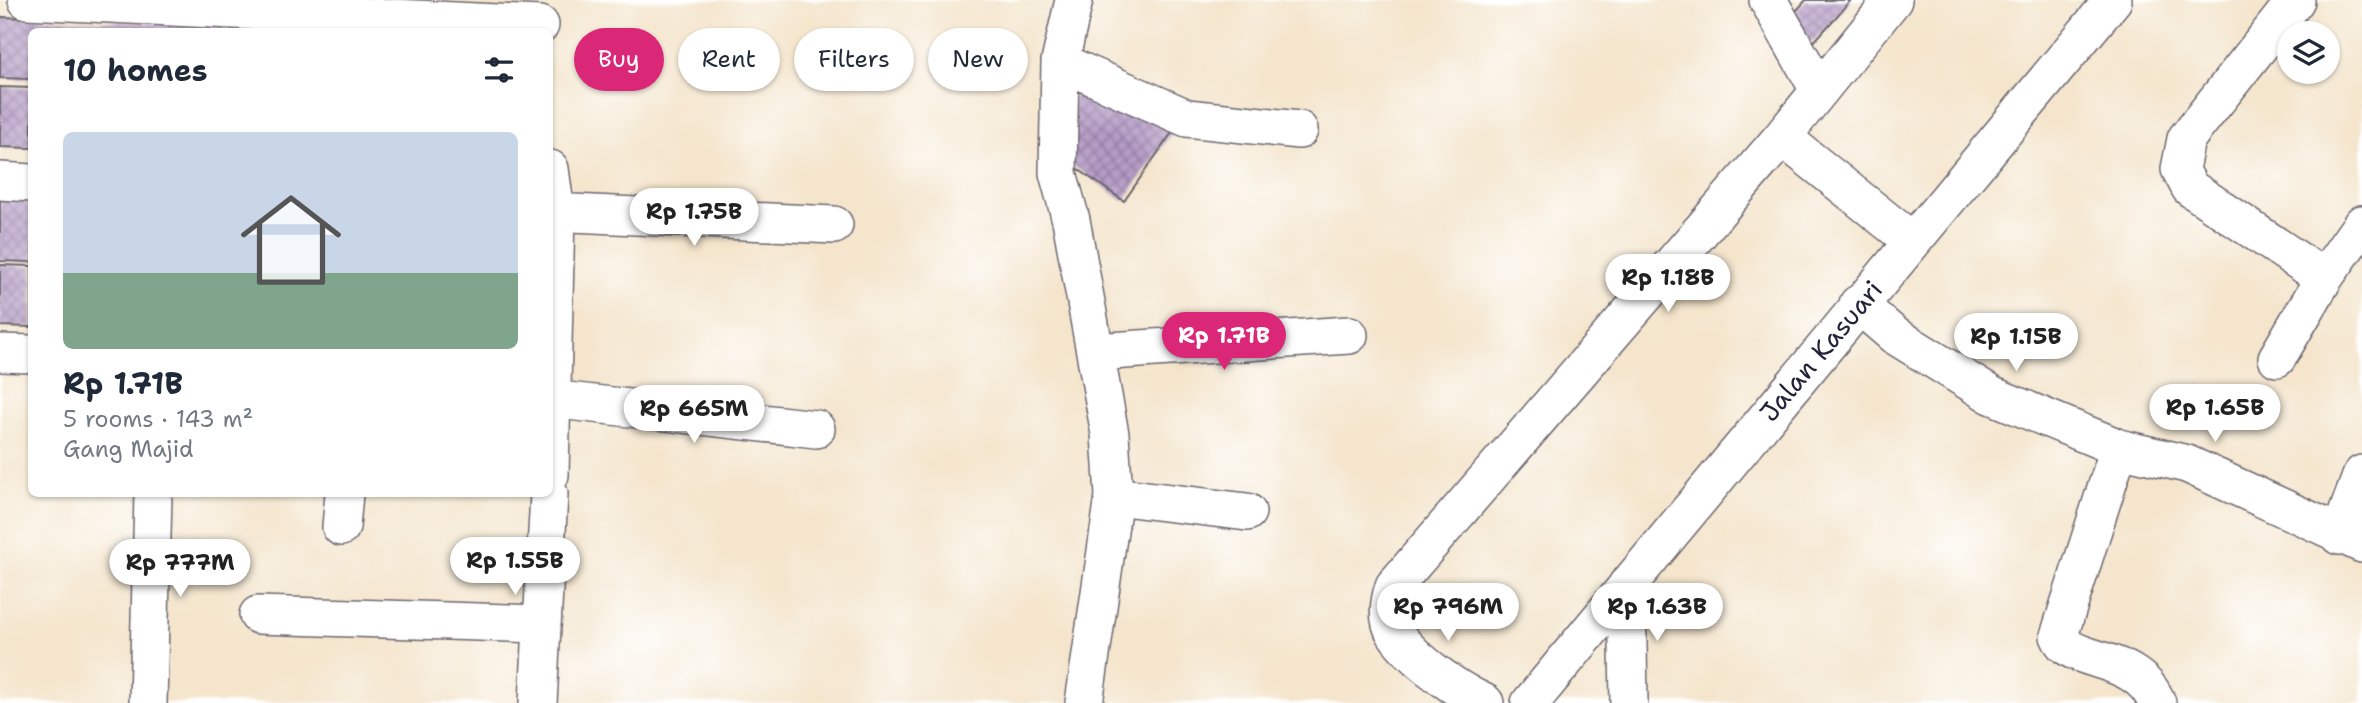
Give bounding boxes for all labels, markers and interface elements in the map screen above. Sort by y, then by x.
map controls [2277,21,2340,84]
button: layers [2277,21,2340,84]
chip: Buy [574,28,664,91]
chip: Rent [678,28,780,91]
chip: Filters [794,28,914,91]
chip: New [928,28,1028,91]
text: 10 homes [63,50,208,91]
icon: filters [480,51,518,89]
icon: home [228,177,354,303]
pin: Rp 1.75B [622,188,766,248]
text: Rp 1.75B [646,196,742,226]
pin: Rp 1.18B [1596,254,1740,314]
text: Rp 1.18B [1621,262,1715,292]
street label: Jalan Kasuari [1751,273,1890,429]
pin: Rp 1.71B [1152,312,1296,372]
pin: Rp 1.15B [1944,314,2088,373]
text: Rp 1.71B [1178,320,1270,350]
text: Rp 1.15B [1970,321,2062,351]
text: Rp 1.71B [63,363,183,404]
pin: Rp 1.65B [2143,384,2287,444]
pin: Rp 665M [629,386,759,445]
text: Rp 1.65B [2165,392,2265,422]
text: Rp 665M [640,393,748,423]
text: 5 rooms · 143 m² [63,404,253,434]
text: Gang Majid [63,434,193,464]
pin: Rp 1.55B [443,538,587,597]
pin: Rp 777M [115,540,245,599]
text: Rp 1.55B [466,545,564,575]
text: Rp 777M [125,547,235,577]
pin: Rp 796M [1383,584,1513,643]
pin: Rp 1.63B [1585,584,1729,643]
text: Rp 796M [1393,591,1503,621]
text: Rp 1.63B [1607,591,1707,621]

